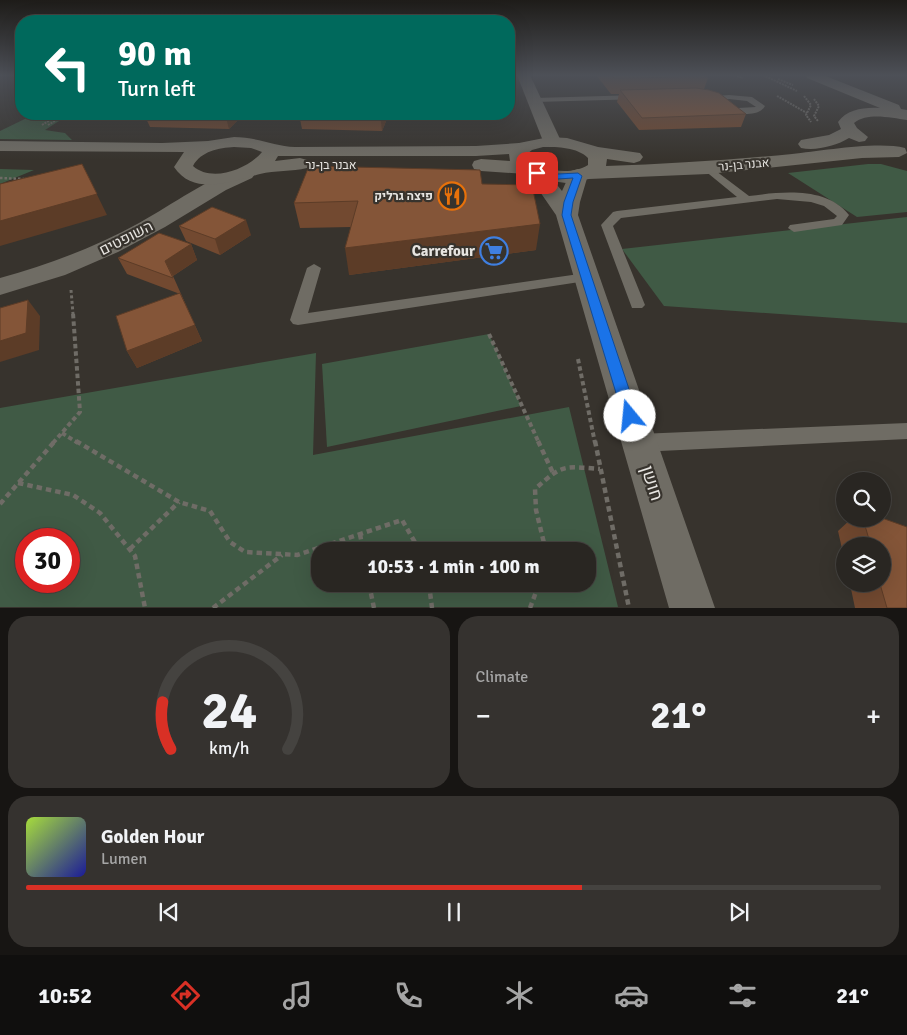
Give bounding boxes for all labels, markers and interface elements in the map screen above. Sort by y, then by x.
text: 90 m [118,32,192,75]
icon: left [35,35,100,100]
text: Turn left [118,75,196,102]
pin [516,152,558,194]
street label: אבנר בן-נר [718,155,770,175]
street label: אבנר בן-נר [305,158,357,173]
icon: arrive [523,159,551,187]
restaurant icon: פיצה גרליק [437,181,467,211]
place label: פיצה גרליק [374,189,433,204]
street label: השופטים [96,217,156,259]
supermarket icon: Carrefour [479,236,509,266]
place label: Carrefour [412,242,475,260]
position arrow [603,389,655,441]
street label: חושן [636,463,668,503]
map controls [836,472,891,592]
button: search [836,472,891,527]
speed limit sign: 30 [15,528,80,593]
button: layers [836,537,891,592]
text: 10:53 · 1 min · 100 m [367,555,540,579]
text: Climate [476,667,528,687]
text: 24 [201,679,257,743]
text: 21° [650,692,706,739]
text: − [476,699,491,733]
text: + [866,699,881,733]
text: km/h [209,737,249,759]
text: Golden Hour [101,825,204,849]
text: Lumen [101,849,147,869]
icon: previous [155,898,183,926]
icon: pause [440,898,468,926]
icon: next [725,898,753,926]
icon: directions [168,978,203,1013]
icon: music [280,978,315,1013]
icon: phone [391,978,426,1013]
icon: climate [502,978,537,1013]
icon: car [614,978,649,1013]
icon: filters [725,978,760,1013]
text: 10:52 [38,982,92,1009]
text: 21° [836,982,869,1009]

